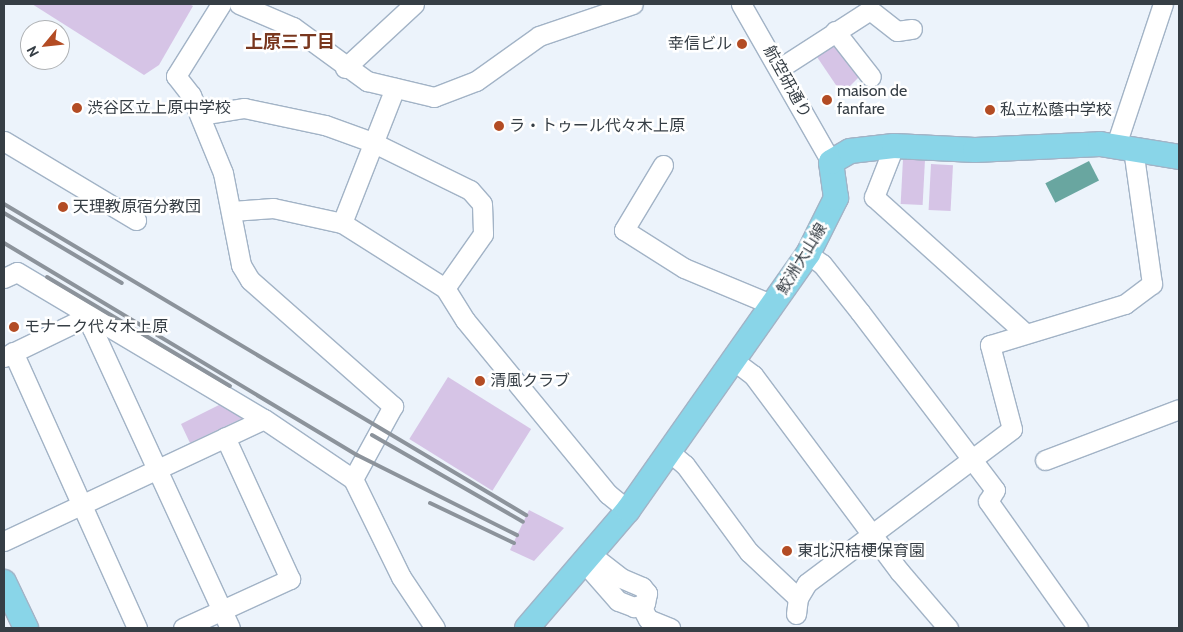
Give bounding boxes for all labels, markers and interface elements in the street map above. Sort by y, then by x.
north arrow [20,20,70,70]
district label: 上原三丁目 [245,31,335,53]
place label: 幸信ビル [668,34,732,54]
marker: 幸信ビル [736,38,748,50]
street label: 航空研通り [759,42,815,122]
text: N [22,43,43,60]
place label: maison de fanfare [837,81,907,119]
marker: maison de fanfare [821,94,833,106]
place label: 渋谷区立上原中学校 [87,98,231,118]
place label: 私立松蔭中学校 [1000,100,1112,120]
marker: 渋谷区立上原中学校 [71,102,83,114]
marker: 私立松蔭中学校 [984,104,996,116]
place label: ラ・トゥール代々木上原 [509,116,685,136]
marker: ラ・トゥール代々木上原 [493,120,505,132]
place label: 天理教原宿分教団 [73,197,201,217]
marker: 天理教原宿分教団 [57,201,69,213]
street label: 鮫洲大山線 [773,220,831,298]
place label: モナーク代々木上原 [24,317,168,337]
marker: モナーク代々木上原 [8,321,20,333]
place label: 清風クラブ [490,371,570,391]
marker: 清風クラブ [474,375,486,387]
place label: 東北沢桔梗保育園 [797,541,925,561]
marker: 東北沢桔梗保育園 [781,545,793,557]

